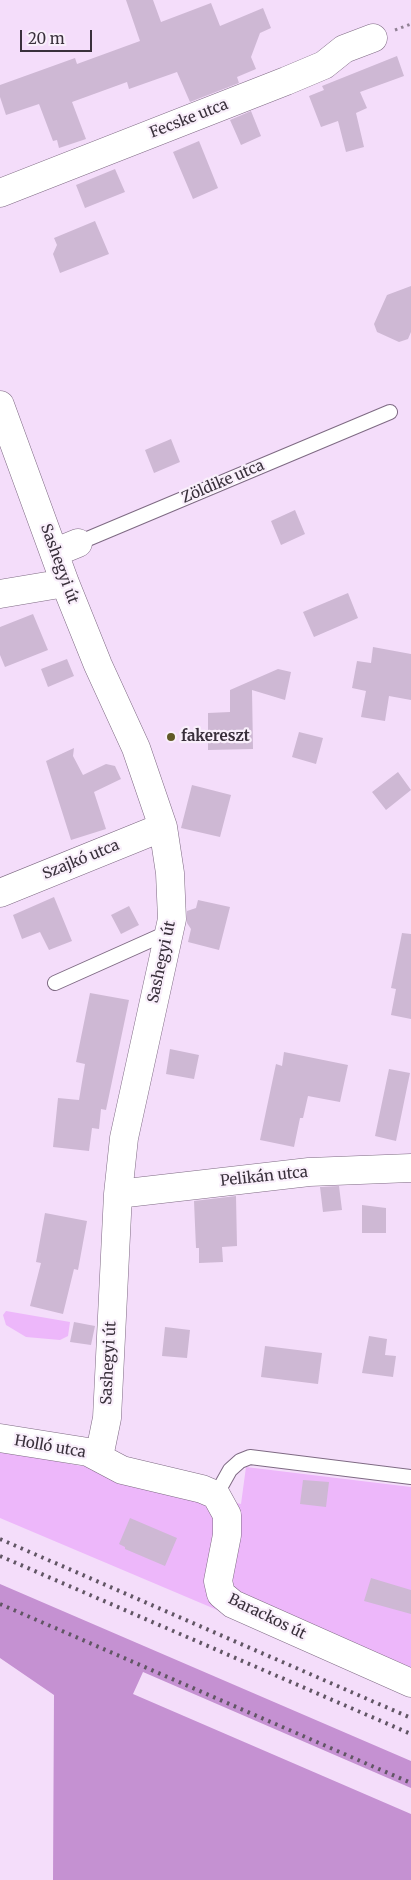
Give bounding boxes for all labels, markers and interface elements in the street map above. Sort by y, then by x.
scale bar [22,20,95,52]
text: 20 m [28,29,65,48]
street label: Fecske utca [147,96,231,142]
street label: Zöldike utca [179,457,267,507]
street label: Sashegyi út [36,522,82,606]
place label: fakereszt [181,728,250,746]
marker: fakereszt [165,731,177,743]
street label: Szajkó utca [40,836,122,884]
street label: Sashegyi út [144,919,180,1005]
street label: Pelikán utca [219,1163,309,1191]
street label: Sashegyi út [98,1321,120,1405]
street label: Holló utca [13,1432,87,1462]
street label: Barackos út [225,1590,309,1644]

